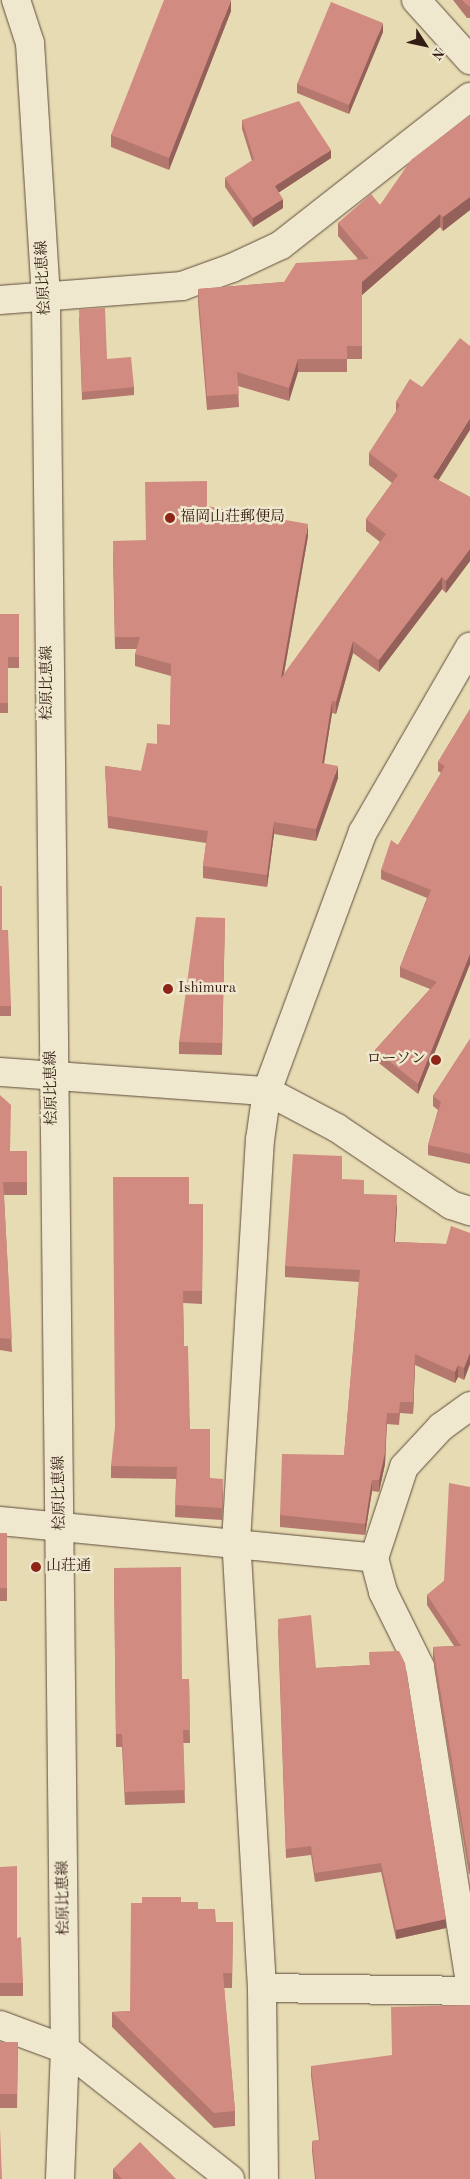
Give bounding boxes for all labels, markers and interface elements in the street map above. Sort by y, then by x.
north arrow [400,20,450,70]
text: N [428,45,446,62]
street label: 桧原比恵線 [33,240,55,316]
place label: 福岡山荘郵便局 [180,509,285,527]
marker: 福岡山荘郵便局 [164,512,176,524]
street label: 桧原比恵線 [39,646,57,720]
place label: Ishimura [178,980,236,998]
marker: Ishimura [162,983,174,995]
street label: 桧原比恵線 [42,1050,62,1126]
place label: ローソン [366,1051,426,1069]
marker: ローソン [430,1054,442,1066]
street label: 桧原比恵線 [50,1455,70,1531]
place label: 山荘通 [46,1558,91,1576]
marker: 山荘通 [30,1561,42,1573]
street label: 桧原比恵線 [54,1860,74,1936]

